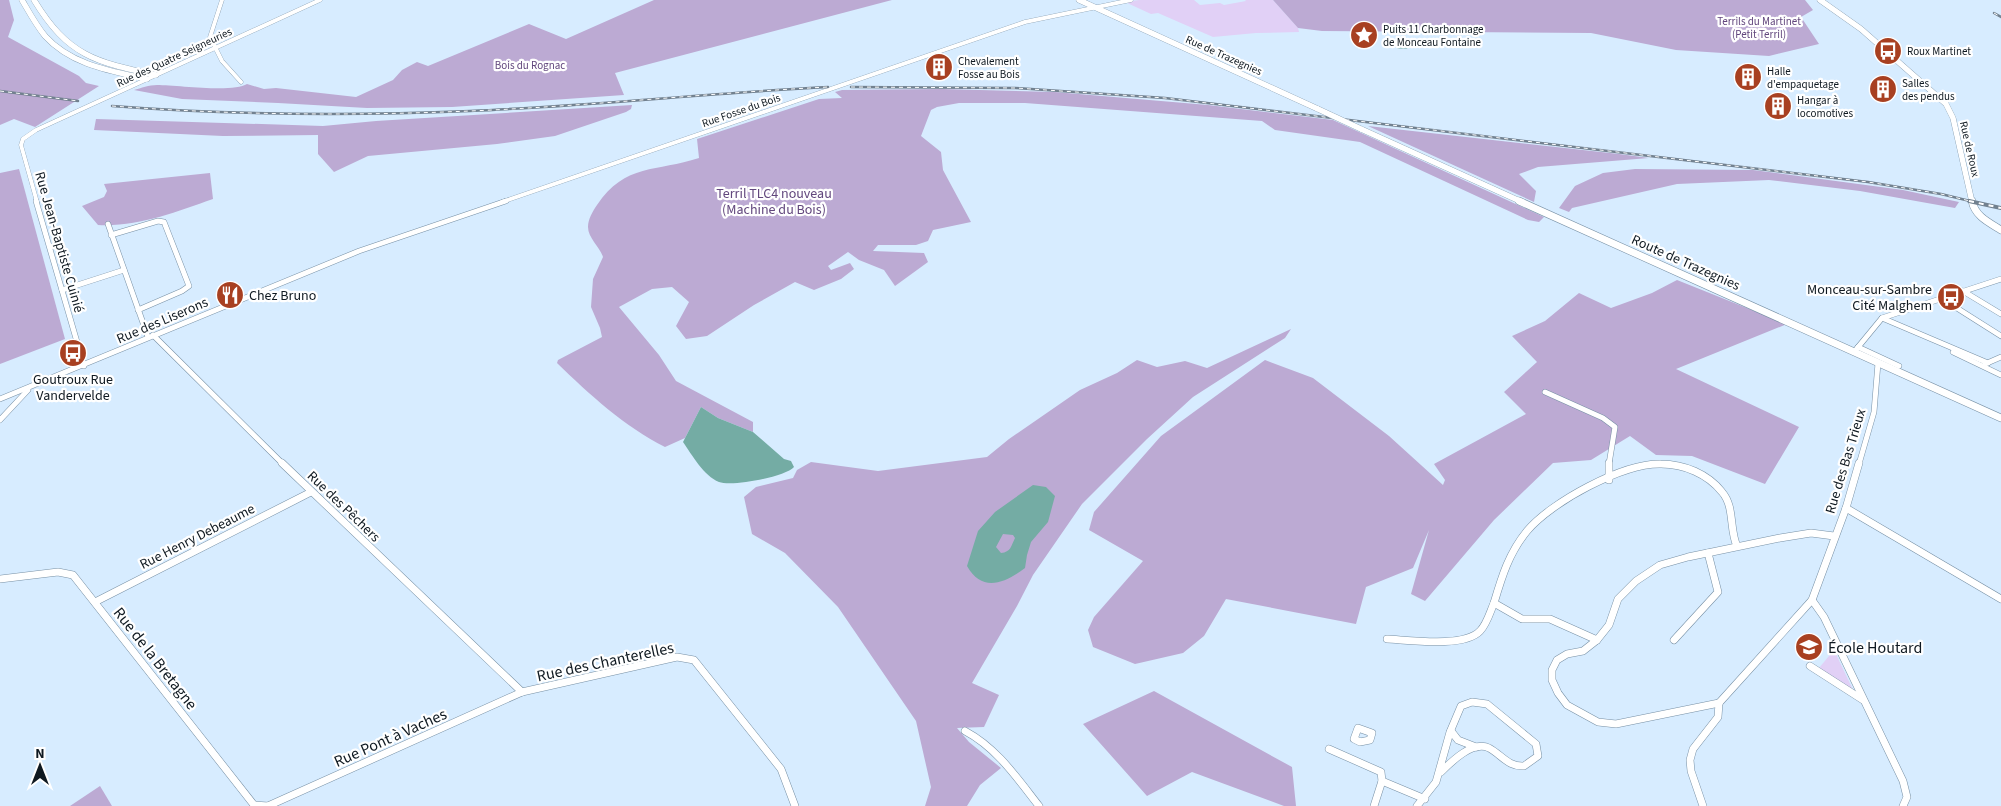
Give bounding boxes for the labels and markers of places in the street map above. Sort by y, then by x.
place icon: Puits 11 Charbonnage de Monceau Fontaine [1349,20,1379,50]
place label: Puits 11 Charbonnage de Monceau Fontaine [1383,22,1484,50]
bus stop icon: Roux Martinet [1873,36,1903,66]
place label: Roux Martinet [1907,44,1971,59]
building icon: Chevalement Fosse au Bois [924,52,954,82]
place label: Chevalement Fosse au Bois [958,54,1020,82]
building icon: Halle d'empaquetage [1733,62,1763,92]
place label: Halle d'empaquetage [1767,64,1839,92]
building icon: Salles des pendus [1868,74,1898,104]
place label: Salles des pendus [1902,76,1955,104]
building icon: Hangar à locomotives [1763,91,1793,121]
place label: Hangar à locomotives [1797,93,1853,121]
restaurant icon: Chez Bruno [215,280,245,310]
place label: Monceau-sur-Sambre Cité Malghem [1807,280,1932,316]
bus stop icon: Monceau-sur-Sambre Cité Malghem [1936,282,1966,312]
place label: Chez Bruno [249,286,316,306]
bus stop icon: Goutroux Rue Vandervelde [58,338,88,368]
place label: Goutroux Rue Vandervelde [33,370,113,406]
school or university icon: École Houtard [1794,632,1824,662]
place label: École Houtard [1828,637,1922,659]

